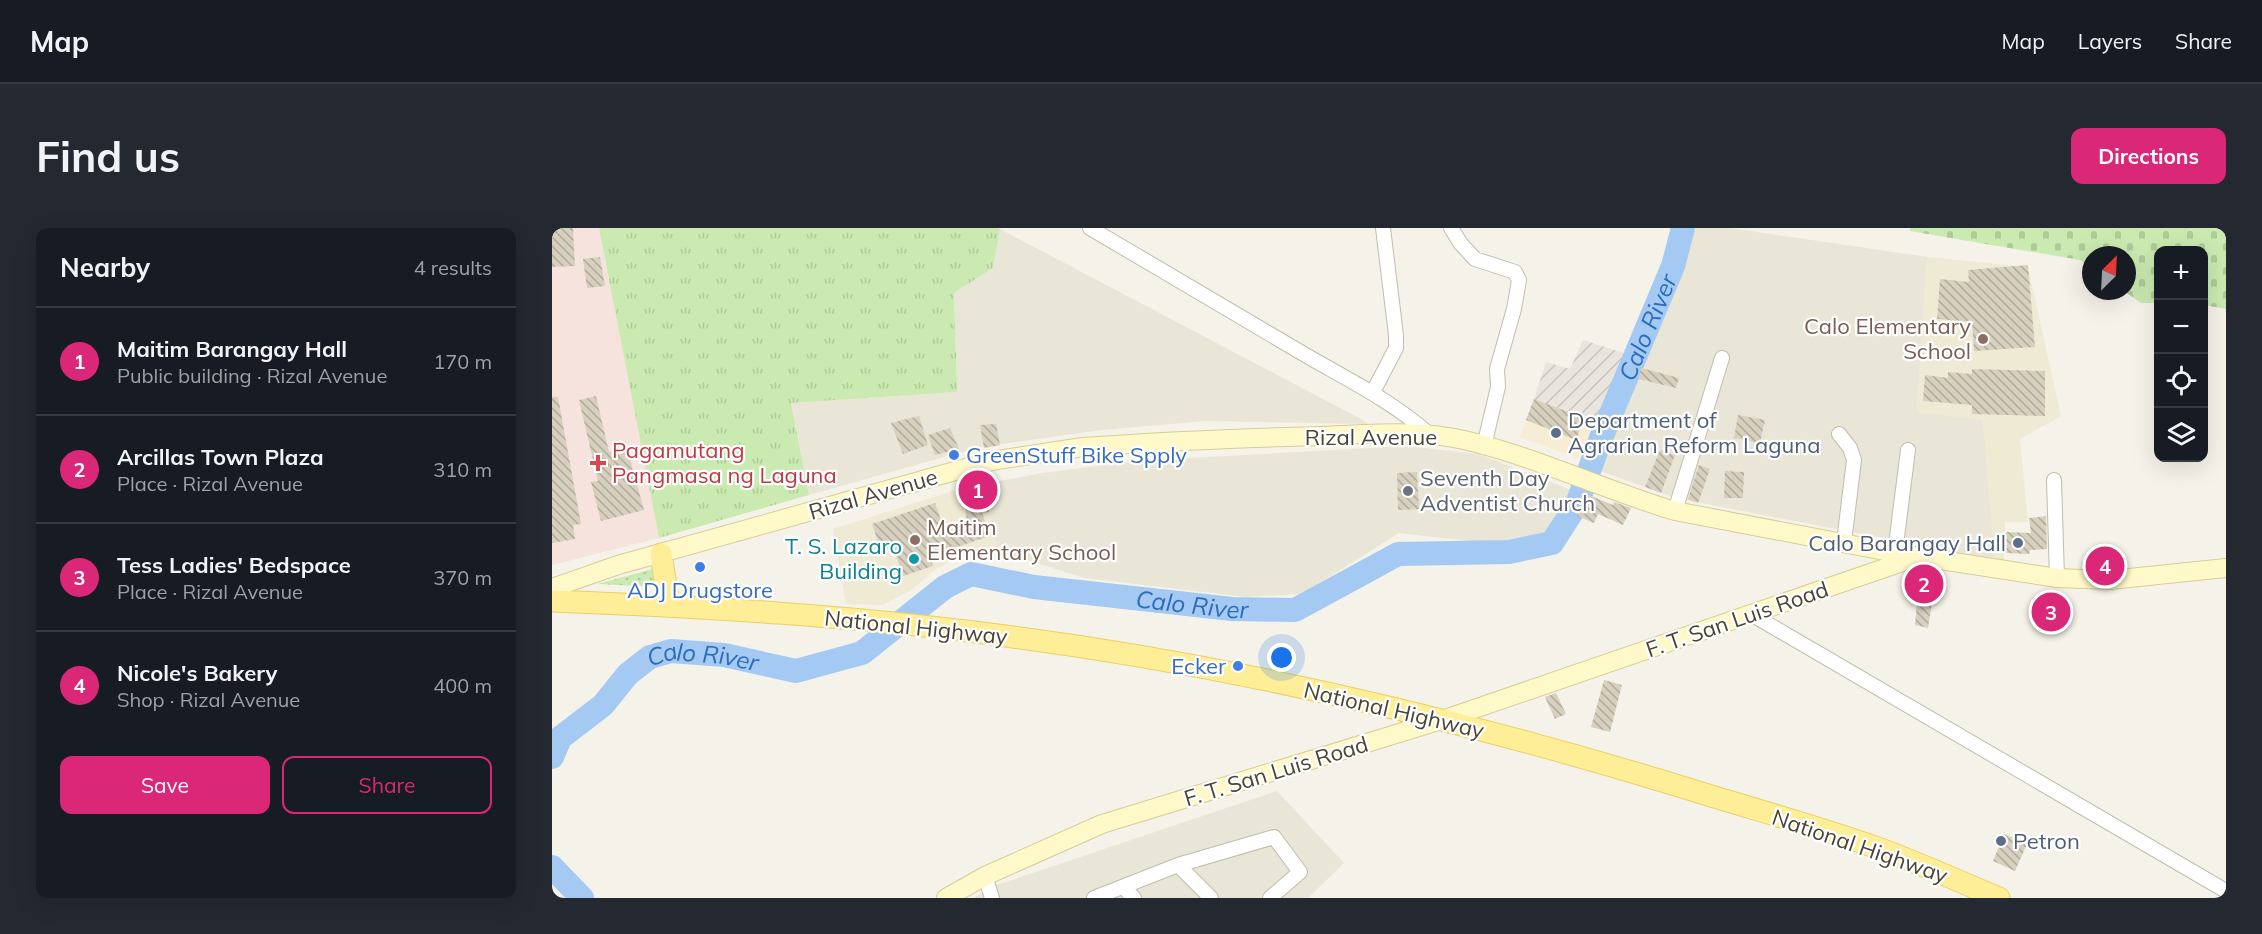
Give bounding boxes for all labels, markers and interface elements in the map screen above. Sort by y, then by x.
text: Map [30,24,89,59]
text: Map [2002,28,2045,54]
text: Layers [2078,28,2142,54]
text: Share [2175,28,2232,54]
button: Directions [2071,128,2226,184]
text: Find us [36,130,180,183]
north arrow [2082,246,2136,300]
map controls [2154,246,2208,462]
button: + [2154,246,2208,300]
text: Nearby [60,251,150,284]
text: 4 results [414,255,492,280]
water label: Calo River [1612,268,1683,385]
button: − [2154,300,2208,354]
place label: Calo Elementary School [1804,312,1971,365]
marker: Calo Elementary School [1976,332,1990,346]
text: Maitim Barangay Hall [117,335,347,363]
text: 1 [74,349,86,374]
text: 170 m [433,349,492,374]
button: locate [2154,354,2208,408]
text: Public building · Rizal Avenue [117,363,387,388]
place label: Department of Agrarian Reform Laguna [1568,406,1820,459]
button: layers [2154,408,2208,462]
street label: Rizal Avenue [1305,423,1437,451]
marker: Department of Agrarian Reform Laguna [1549,426,1563,440]
place label: Pagamutang Pangmasa ng Laguna [612,436,837,489]
place label: GreenStuff Bike Spply [966,441,1187,469]
text: Arcillas Town Plaza [117,443,324,471]
marker: GreenStuff Bike Spply [947,448,961,462]
marker: Pagamutang Pangmasa ng Laguna [589,454,607,472]
text: 2 [74,457,86,482]
text: 310 m [433,457,492,482]
street label: Rizal Avenue [805,462,941,526]
place label: Seventh Day Adventist Church [1420,464,1595,517]
pin: 1 [958,468,998,512]
text: Place · Rizal Avenue [117,471,303,496]
marker: Seventh Day Adventist Church [1401,484,1415,498]
place label: Maitim Elementary School [927,513,1116,566]
place label: Calo Barangay Hall [1808,529,2006,557]
place label: T. S. Lazaro Building [785,532,902,585]
marker: Maitim Elementary School [908,533,922,547]
marker: Calo Barangay Hall [2011,536,2025,550]
pin: 4 [2086,544,2124,588]
text: Tess Ladies' Bedspace [117,551,351,579]
marker: T. S. Lazaro Building [907,552,921,566]
marker: ADJ Drugstore [693,560,707,574]
pin: 2 [1904,562,1944,606]
text: 3 [74,565,86,590]
text: 370 m [433,565,492,590]
street label: F. T. San Luis Road [1642,575,1832,663]
place label: ADJ Drugstore [627,576,773,604]
text: Place · Rizal Avenue [117,579,303,604]
water label: Calo River [1134,583,1250,624]
pin: 3 [2032,590,2070,634]
street label: National Highway [823,603,1009,651]
water label: Calo River [643,635,763,678]
your location [1267,643,1296,672]
place label: Ecker [1171,652,1226,680]
text: Nicole's Bakery [117,659,278,687]
marker: Ecker [1231,659,1245,673]
text: 4 [74,673,86,698]
text: 400 m [433,673,492,698]
street label: National Highway [1301,676,1487,744]
text: Shop · Rizal Avenue [117,687,300,712]
street label: F. T. San Luis Road [1181,730,1371,812]
button: Save [60,756,270,814]
button: Share [282,756,492,814]
street label: National Highway [1768,803,1952,889]
place label: Petron [2013,827,2080,855]
marker: Petron [1994,834,2008,848]

